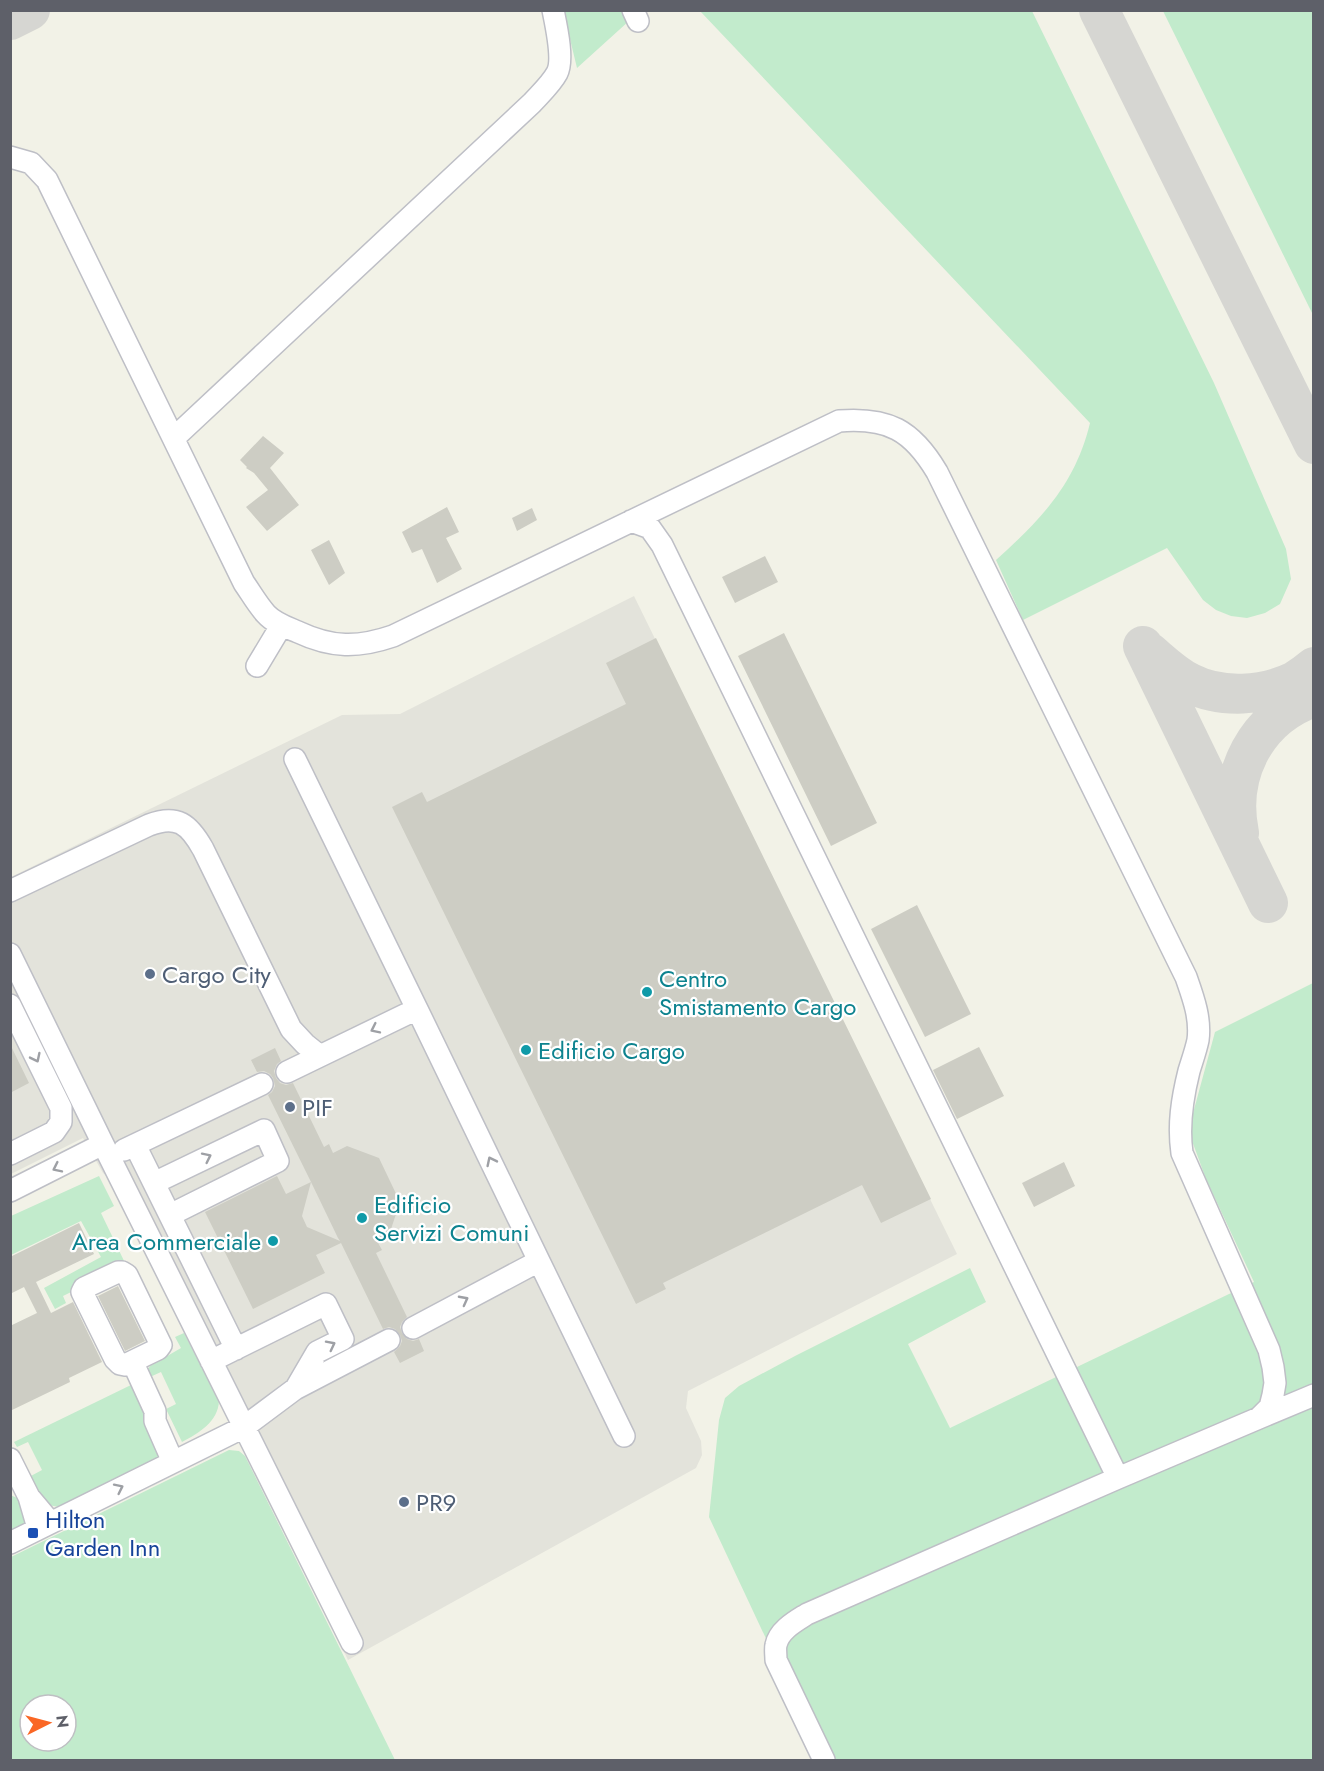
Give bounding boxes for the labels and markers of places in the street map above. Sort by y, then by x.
place label: Cargo City [162,957,271,992]
place label: Centro Smistamento Cargo [659,961,856,1024]
marker: Cargo City [143,967,157,981]
marker: Centro Smistamento Cargo [640,985,654,999]
place label: Edificio Cargo [538,1033,685,1068]
marker: Edificio Cargo [519,1043,533,1057]
place label: PIF [302,1090,333,1125]
marker: PIF [283,1100,297,1114]
place label: Edificio Servizi Comuni [374,1187,529,1250]
marker: Edificio Servizi Comuni [355,1211,369,1225]
place label: Area Commerciale [72,1224,261,1259]
marker: Area Commerciale [266,1234,280,1248]
place label: PR9 [416,1485,456,1520]
marker: PR9 [397,1495,411,1509]
place label: Hilton Garden Inn [45,1502,160,1565]
marker: Hilton Garden Inn [26,1526,40,1540]

